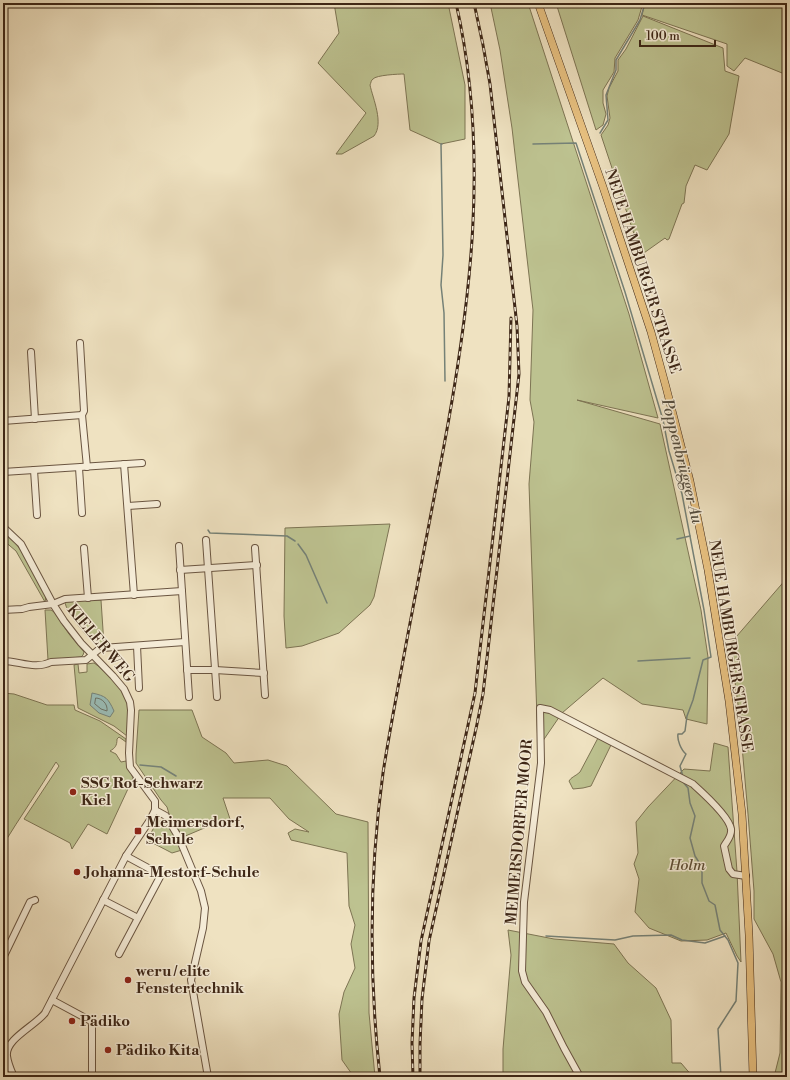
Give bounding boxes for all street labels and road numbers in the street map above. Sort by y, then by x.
street label: NEUE HAMBURGER STRASSE [600,166,685,376]
street label: NEUE HAMBURGER STRASSE [704,539,757,754]
street label: KIELER WEG [63,601,139,686]
street label: MEIMERSDORFER MOOR [502,738,537,926]

